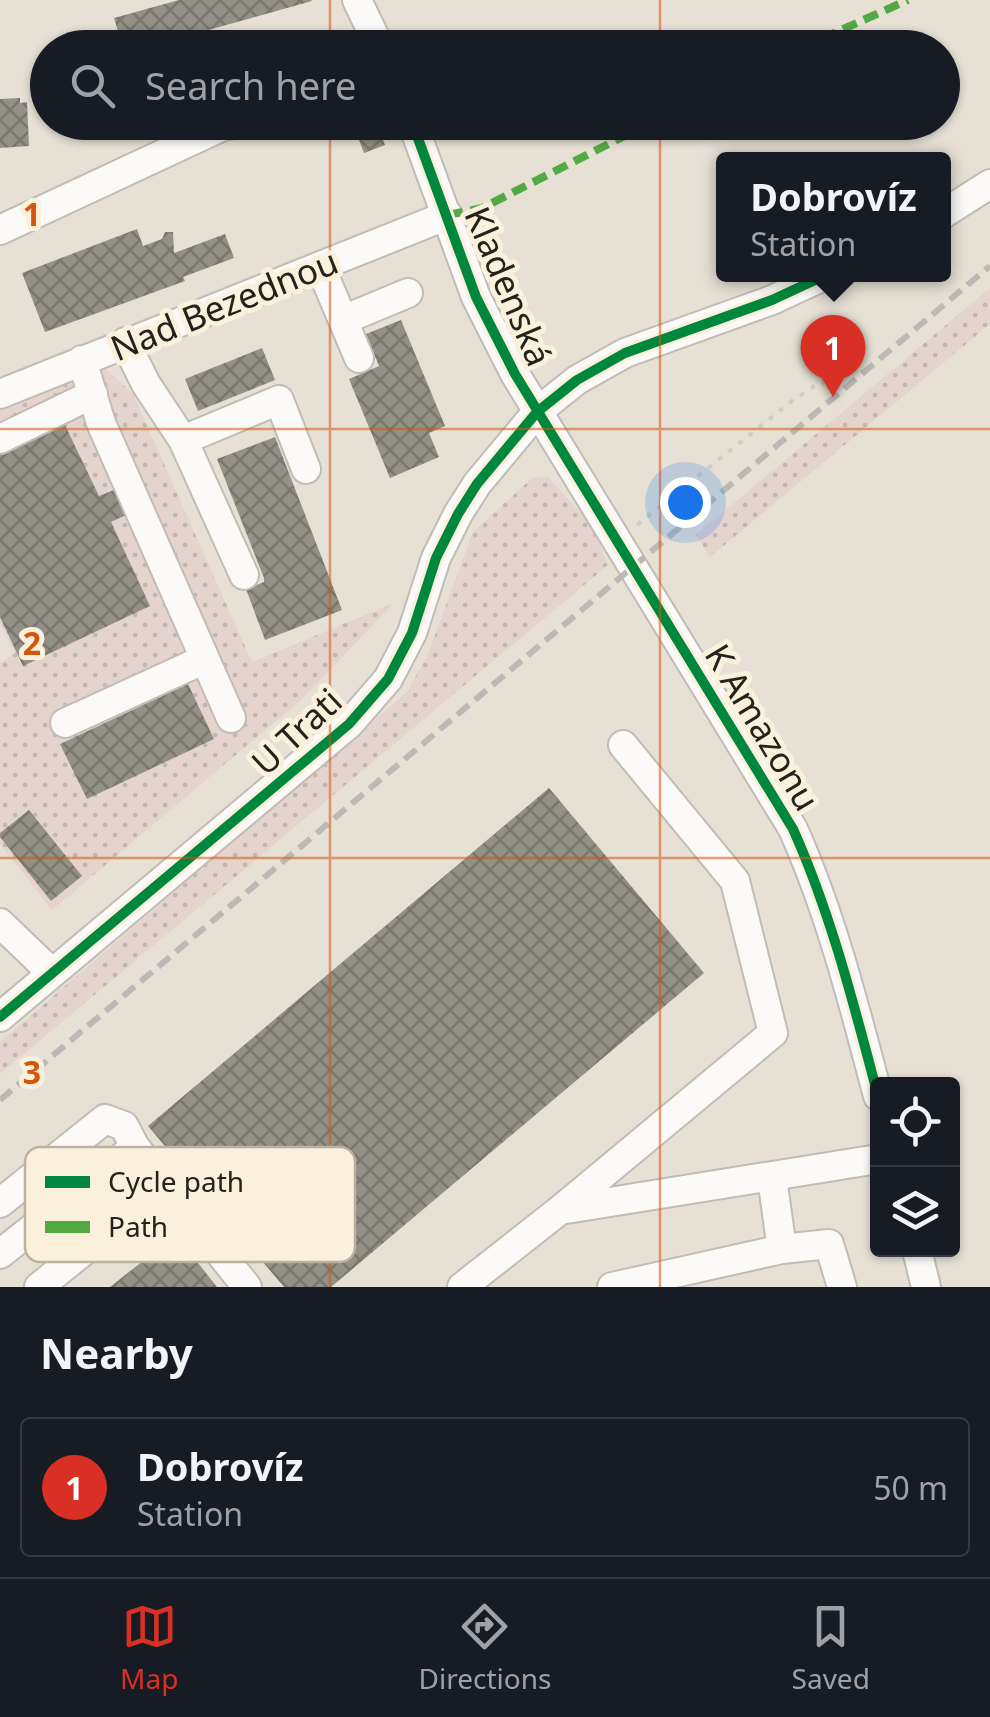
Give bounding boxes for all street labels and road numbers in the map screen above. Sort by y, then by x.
street label: Kladenská [454,199,564,373]
street label: Nad Bezednou [103,237,345,371]
street label: K Amazonu [695,635,831,819]
street label: U Trati [241,677,351,785]

